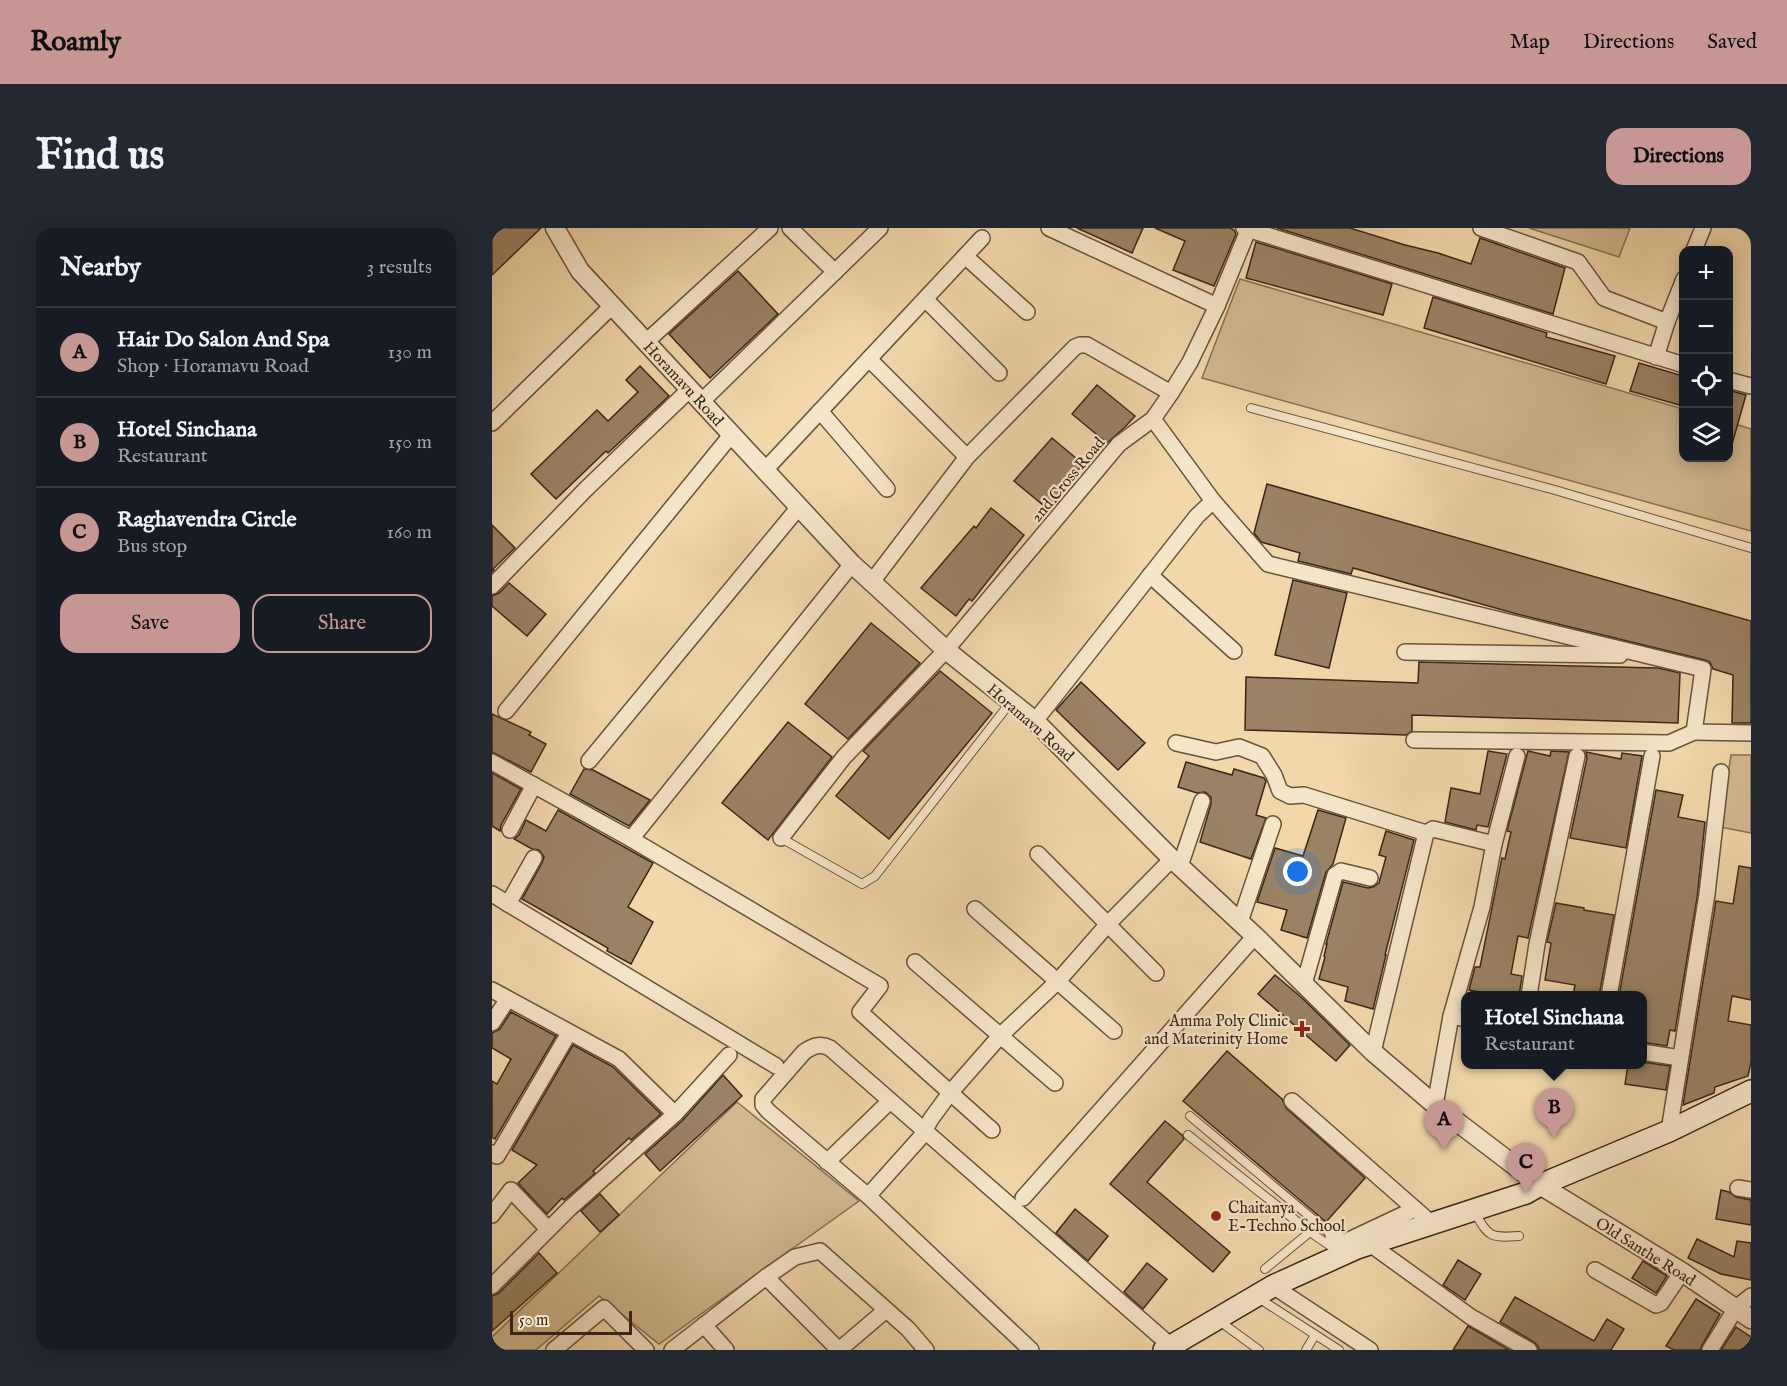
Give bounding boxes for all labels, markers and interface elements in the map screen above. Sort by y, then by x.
text: Roamly [30,25,121,60]
text: Map [1510,29,1550,56]
text: Directions [1583,29,1674,56]
text: Saved [1707,29,1757,56]
button: Directions [1606,128,1751,185]
text: Find us [36,130,164,183]
map controls [1679,246,1733,462]
button: + [1679,246,1733,300]
text: Nearby [60,251,141,284]
text: 3 results [367,255,432,280]
button: − [1679,300,1733,354]
text: Hair Do Salon And Spa [117,326,329,354]
street label: Horamavu Road [638,338,727,431]
text: A [73,340,86,365]
text: 130 m [387,340,432,365]
text: Shop · Horamavu Road [117,354,309,379]
button: locate [1679,354,1733,408]
button: layers [1679,408,1733,462]
text: Hotel Sinchana [117,416,257,444]
text: B [73,430,86,455]
text: 150 m [388,430,432,455]
street label: 2nd Cross Road [1027,433,1110,527]
text: Restaurant [117,444,208,469]
text: Raghavendra Circle [117,506,297,534]
text: C [72,520,87,545]
text: 160 m [386,520,432,545]
text: Bus stop [117,534,187,559]
button: Save [60,594,240,653]
button: Share [252,594,432,653]
street label: Horamavu Road [982,680,1078,767]
your location [1283,857,1312,886]
popup [1461,991,1647,1069]
text: Hotel Sinchana [1484,1004,1624,1032]
place label: Amma Poly Clinic and Materinity Home [1144,1012,1288,1050]
marker: Amma Poly Clinic and Materinity Home [1293,1020,1311,1038]
text: Restaurant [1484,1032,1575,1057]
pin: B [1534,1088,1574,1138]
pin: A [1424,1100,1464,1150]
pin: C [1506,1144,1546,1193]
place label: Chaitanya E-Techno School [1228,1199,1346,1237]
marker: Chaitanya E-Techno School [1209,1209,1223,1223]
street label: Old Santhe Road [1591,1214,1699,1292]
scale bar [510,1308,632,1336]
text: 50 m [519,1311,548,1331]

